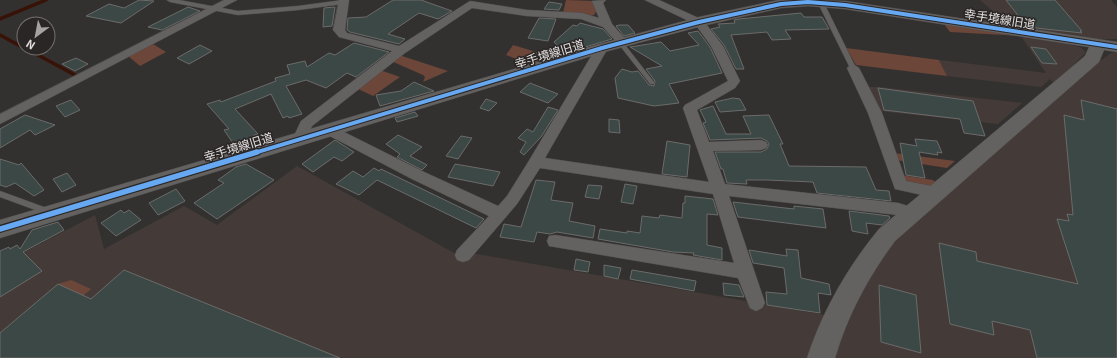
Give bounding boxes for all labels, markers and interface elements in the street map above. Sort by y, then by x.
street label: 幸手境線旧道 [963,4,1037,32]
north arrow [16,16,56,56]
street label: 幸手境線旧道 [512,34,586,72]
text: N [22,36,38,54]
street label: 幸手境線旧道 [201,127,275,165]

